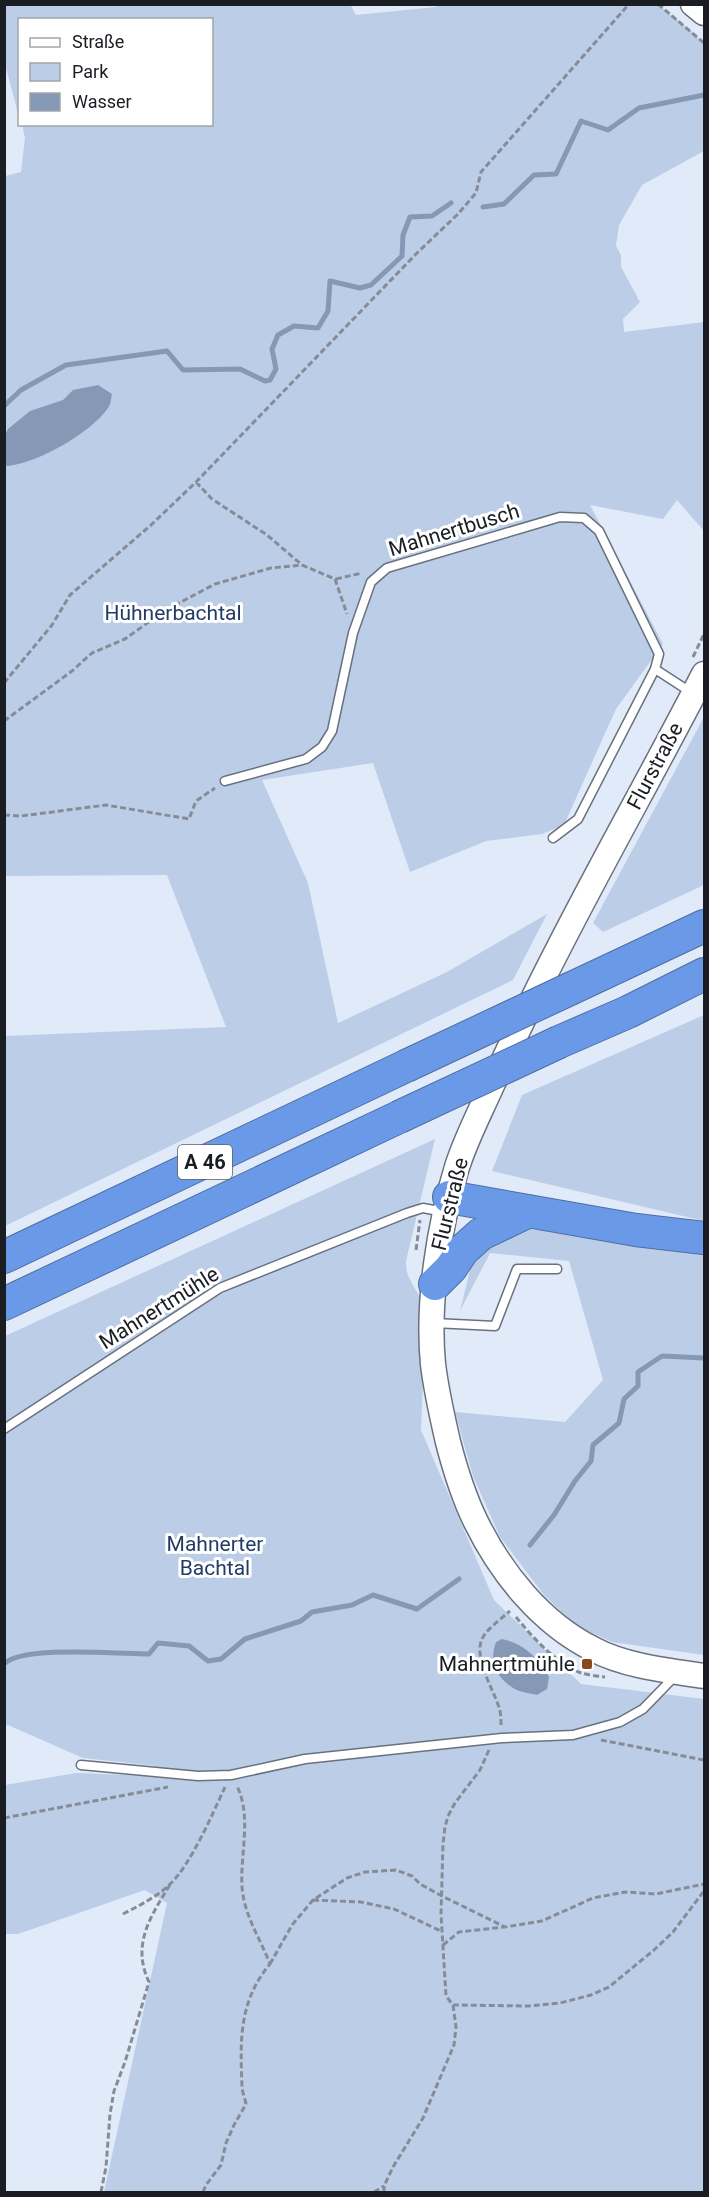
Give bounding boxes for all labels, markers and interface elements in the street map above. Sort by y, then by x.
legend [18,18,213,126]
text: Straße [72,31,124,52]
text: Park [72,61,109,82]
text: Wasser [72,91,132,112]
street label: Mahnertbusch [386,499,522,561]
park label: Hühnerbachtal [104,601,242,625]
street label: Flurstraße [622,718,688,814]
road number: A 46 [178,1145,232,1179]
street label: Flurstraße [427,1155,473,1253]
street label: Mahnertmühle [95,1262,223,1354]
park label: Mahnerter Bachtal [167,1532,263,1580]
place label: Mahnertmühle [439,1652,575,1676]
marker: Mahnertmühle [580,1657,594,1671]

